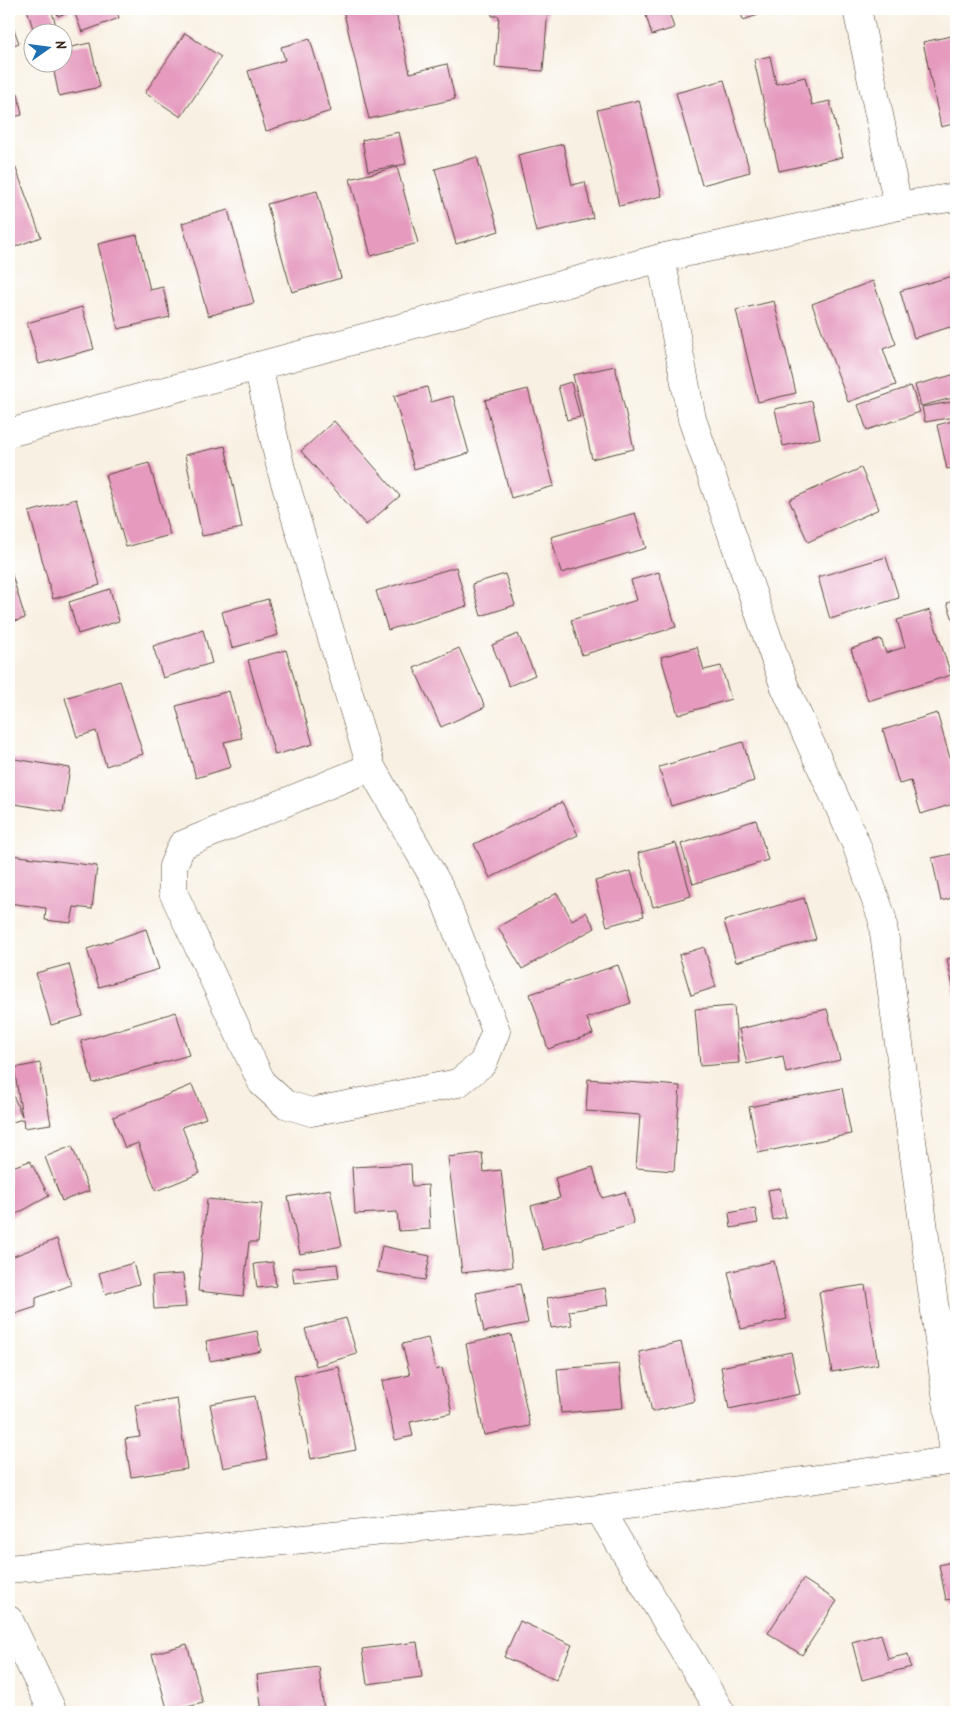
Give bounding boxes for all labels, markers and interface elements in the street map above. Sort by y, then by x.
north arrow [22,22,72,72]
text: N [48,38,71,52]

